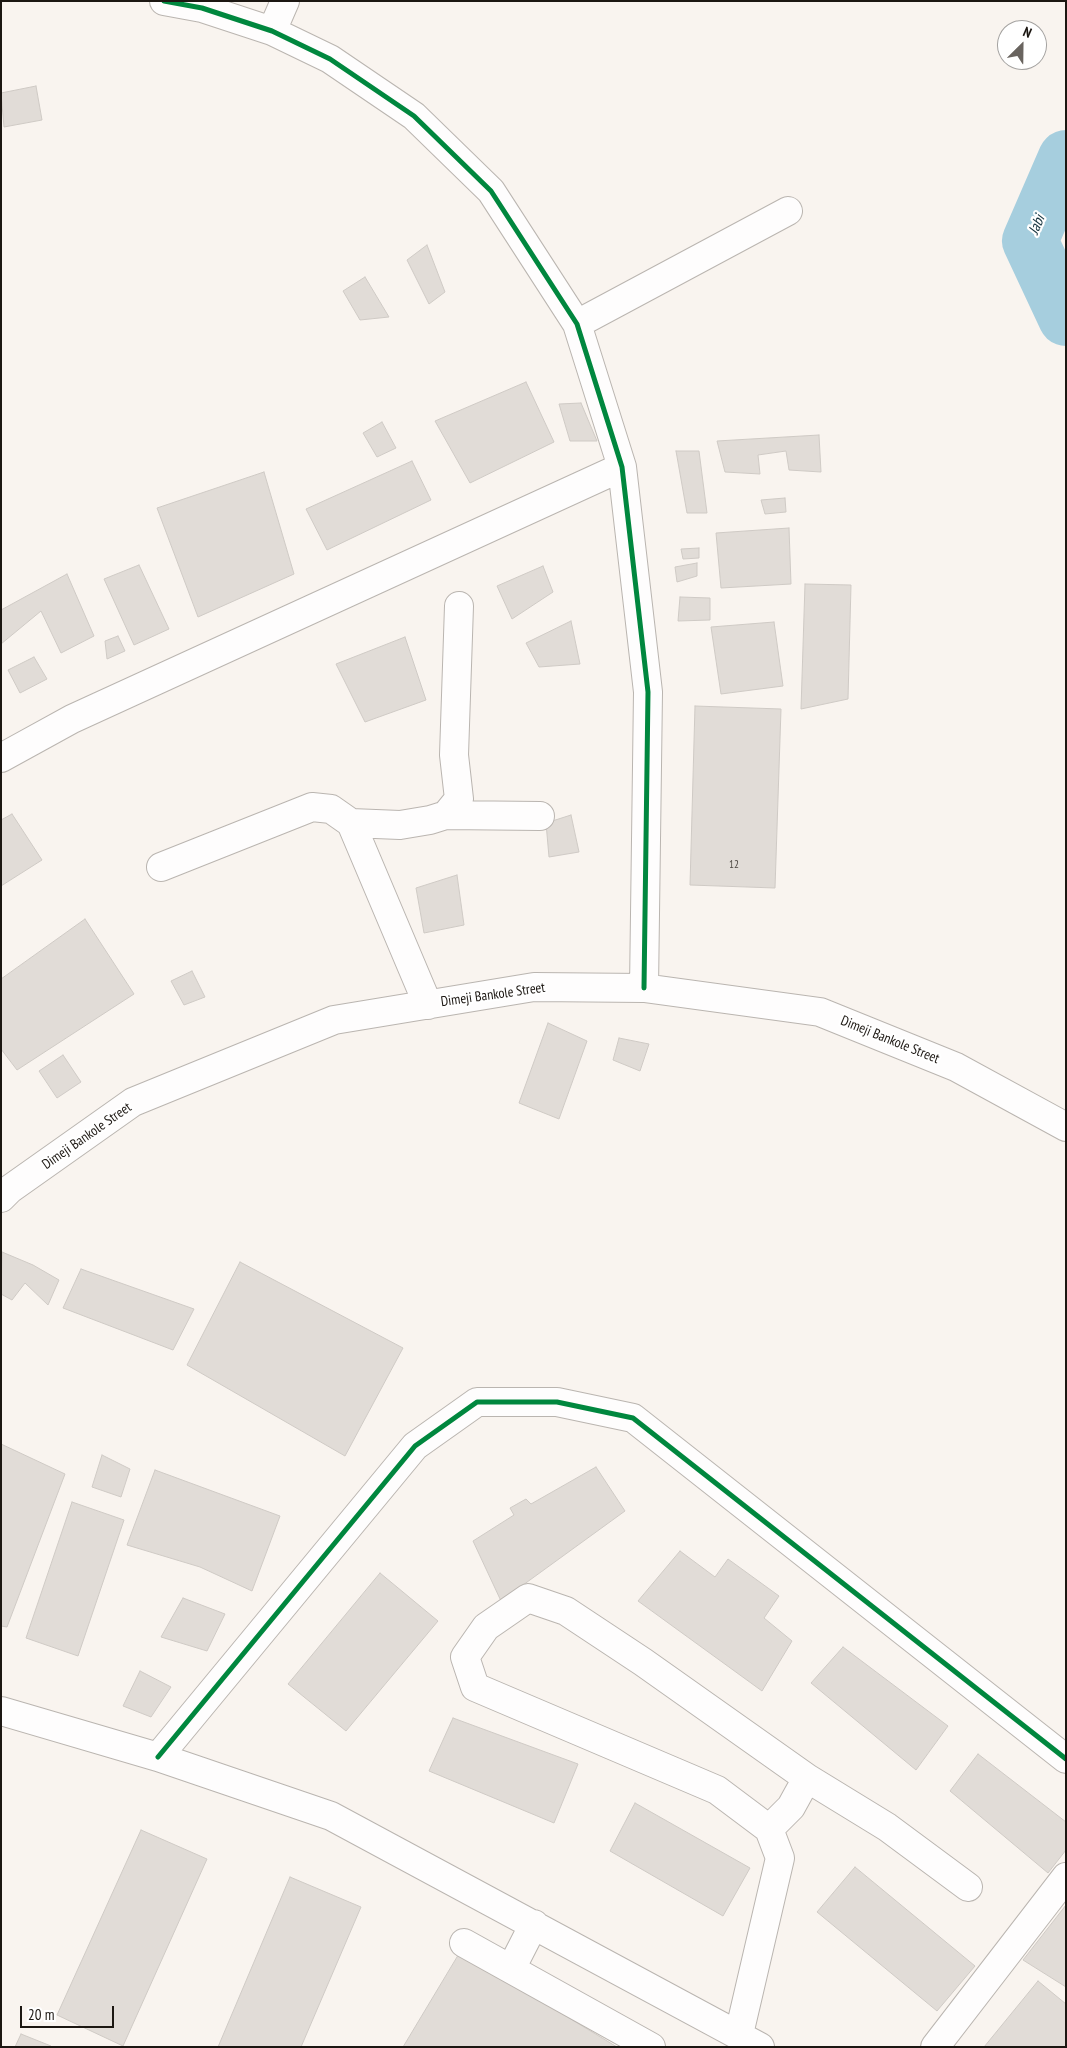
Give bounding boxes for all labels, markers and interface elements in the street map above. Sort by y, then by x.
north arrow [997,20,1047,70]
text: N [1020,22,1034,42]
water label: Jabi [1025,213,1049,237]
house number: 12 [729,858,739,872]
street label: Dimeji Bankole Street [440,979,546,1011]
street label: Dimeji Bankole Street [838,1013,942,1067]
street label: Dimeji Bankole Street [39,1099,135,1173]
scale bar [22,1996,116,2028]
text: 20 m [28,2005,54,2024]

